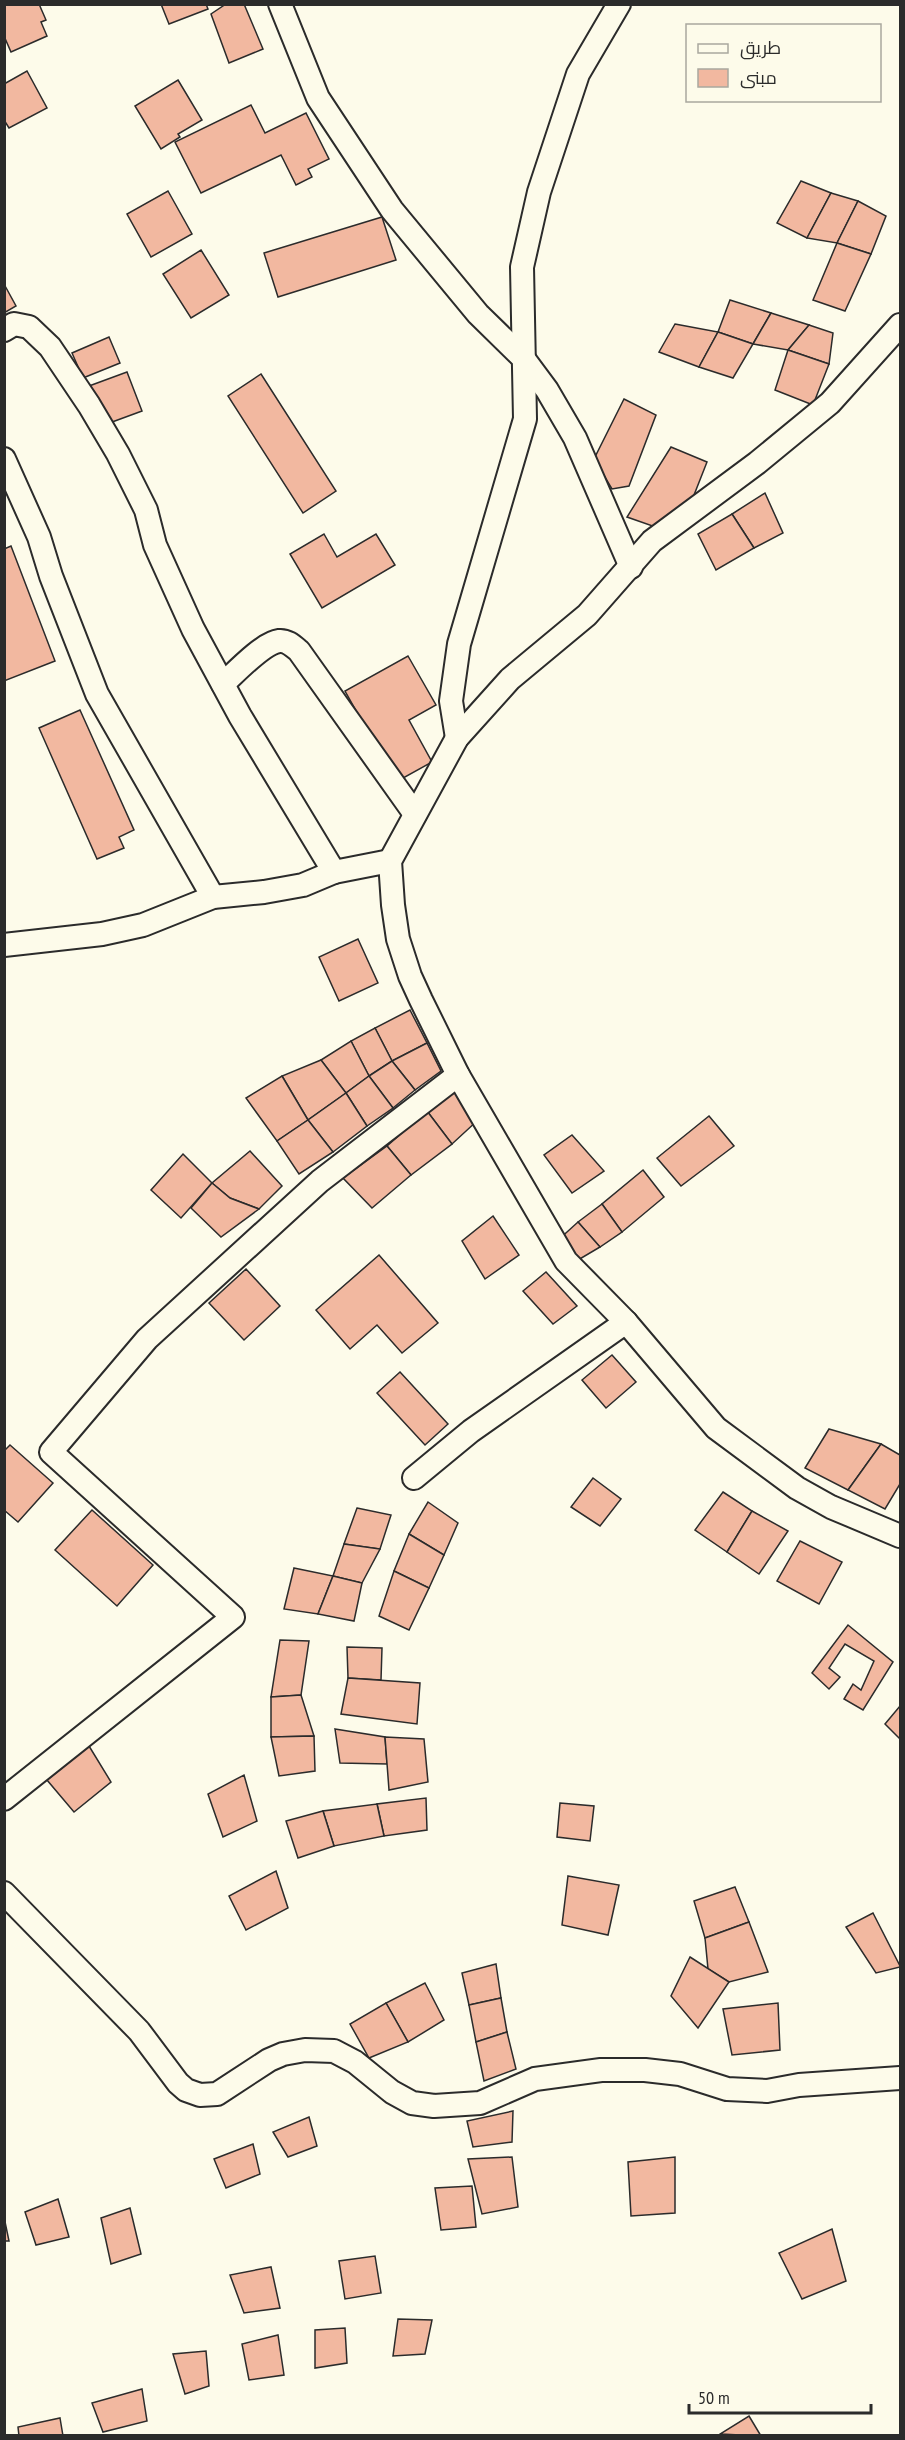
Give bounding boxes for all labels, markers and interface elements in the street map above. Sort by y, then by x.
legend [686,24,881,102]
text: طريق [740,36,781,60]
text: مبنى [740,66,777,89]
scale bar [689,2377,870,2415]
text: 50 m [698,2386,730,2409]

